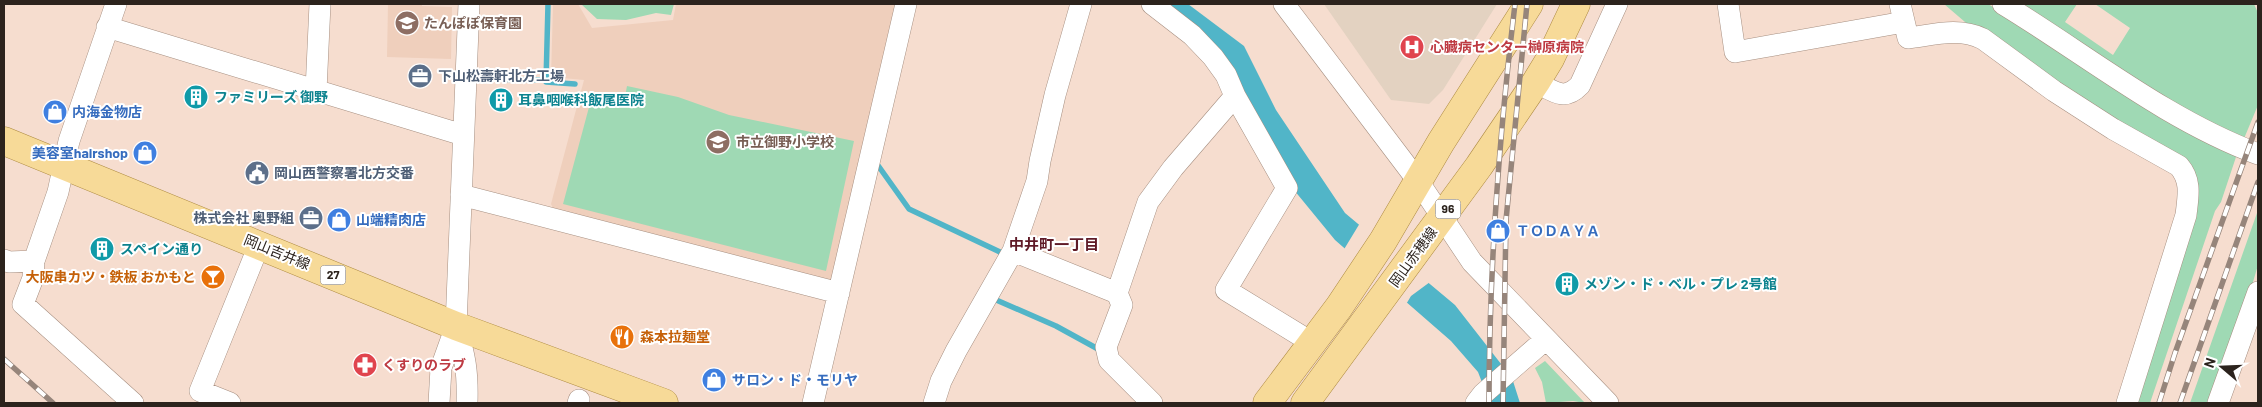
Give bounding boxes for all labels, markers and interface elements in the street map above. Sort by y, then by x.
school or university icon: たんぽぽ保育園 [394,10,420,36]
place label: たんぽぽ保育園 [424,14,522,31]
hospital icon: 心臓病センター榊原病院 [1399,34,1425,60]
place label: 心臓病センター榊原病院 [1430,38,1584,55]
office icon: 下山松壽軒北方工場 [407,63,433,89]
place label: 下山松壽軒北方工場 [438,67,564,84]
building icon: ファミリーズ 御野 [183,84,209,110]
building icon: 耳鼻咽喉科飯尾医院 [488,87,514,113]
place label: ファミリーズ 御野 [214,88,328,105]
place label: 耳鼻咽喉科飯尾医院 [518,91,644,108]
shop icon: 内海金物店 [42,99,68,125]
place label: 内海金物店 [72,103,142,120]
school or university icon: 市立御野小学校 [705,129,731,155]
place label: 市立御野小学校 [736,133,834,150]
shop icon: 美容室hairshop [132,140,158,166]
place label: 美容室hairshop [32,144,128,161]
public building icon: 岡山西警察署北方交番 [244,160,270,186]
place label: 岡山西警察署北方交番 [274,164,414,181]
road number: 96 [1436,200,1460,218]
office icon: 株式会社 奥野組 [298,205,324,231]
shop icon: 山端精肉店 [326,207,352,233]
place label: 株式会社 奥野組 [193,209,294,226]
place label: 山端精肉店 [356,211,426,228]
shop icon: ＴＯＤＡＹＡ [1485,218,1511,244]
place label: ＴＯＤＡＹＡ [1516,222,1600,239]
street label: 岡山赤穂線 [1385,223,1440,290]
street label: 岡山吉井線 [242,231,313,273]
district label: 中井町一丁目 [1009,235,1099,253]
building icon: スペイン通り [89,236,115,262]
place label: スペイン通り [120,240,203,257]
bar icon: 大阪串カツ・鉄板 おかもと [200,264,226,290]
road number: 27 [320,266,346,284]
place label: 大阪串カツ・鉄板 おかもと [25,268,196,285]
building icon: メゾン・ド・ベル・プレ 2号館 [1554,271,1580,297]
place label: メゾン・ド・ベル・プレ 2号館 [1584,275,1777,292]
restaurant icon: 森本拉麺堂 [609,324,635,350]
place label: 森本拉麺堂 [640,328,710,345]
north arrow [2197,342,2247,392]
pharmacy icon: くすりのラブ [352,352,378,378]
text: N [2200,355,2219,370]
place label: くすりのラブ [382,356,466,373]
shop icon: サロン・ド・モリヤ [701,367,727,393]
place label: サロン・ド・モリヤ [732,371,858,388]

